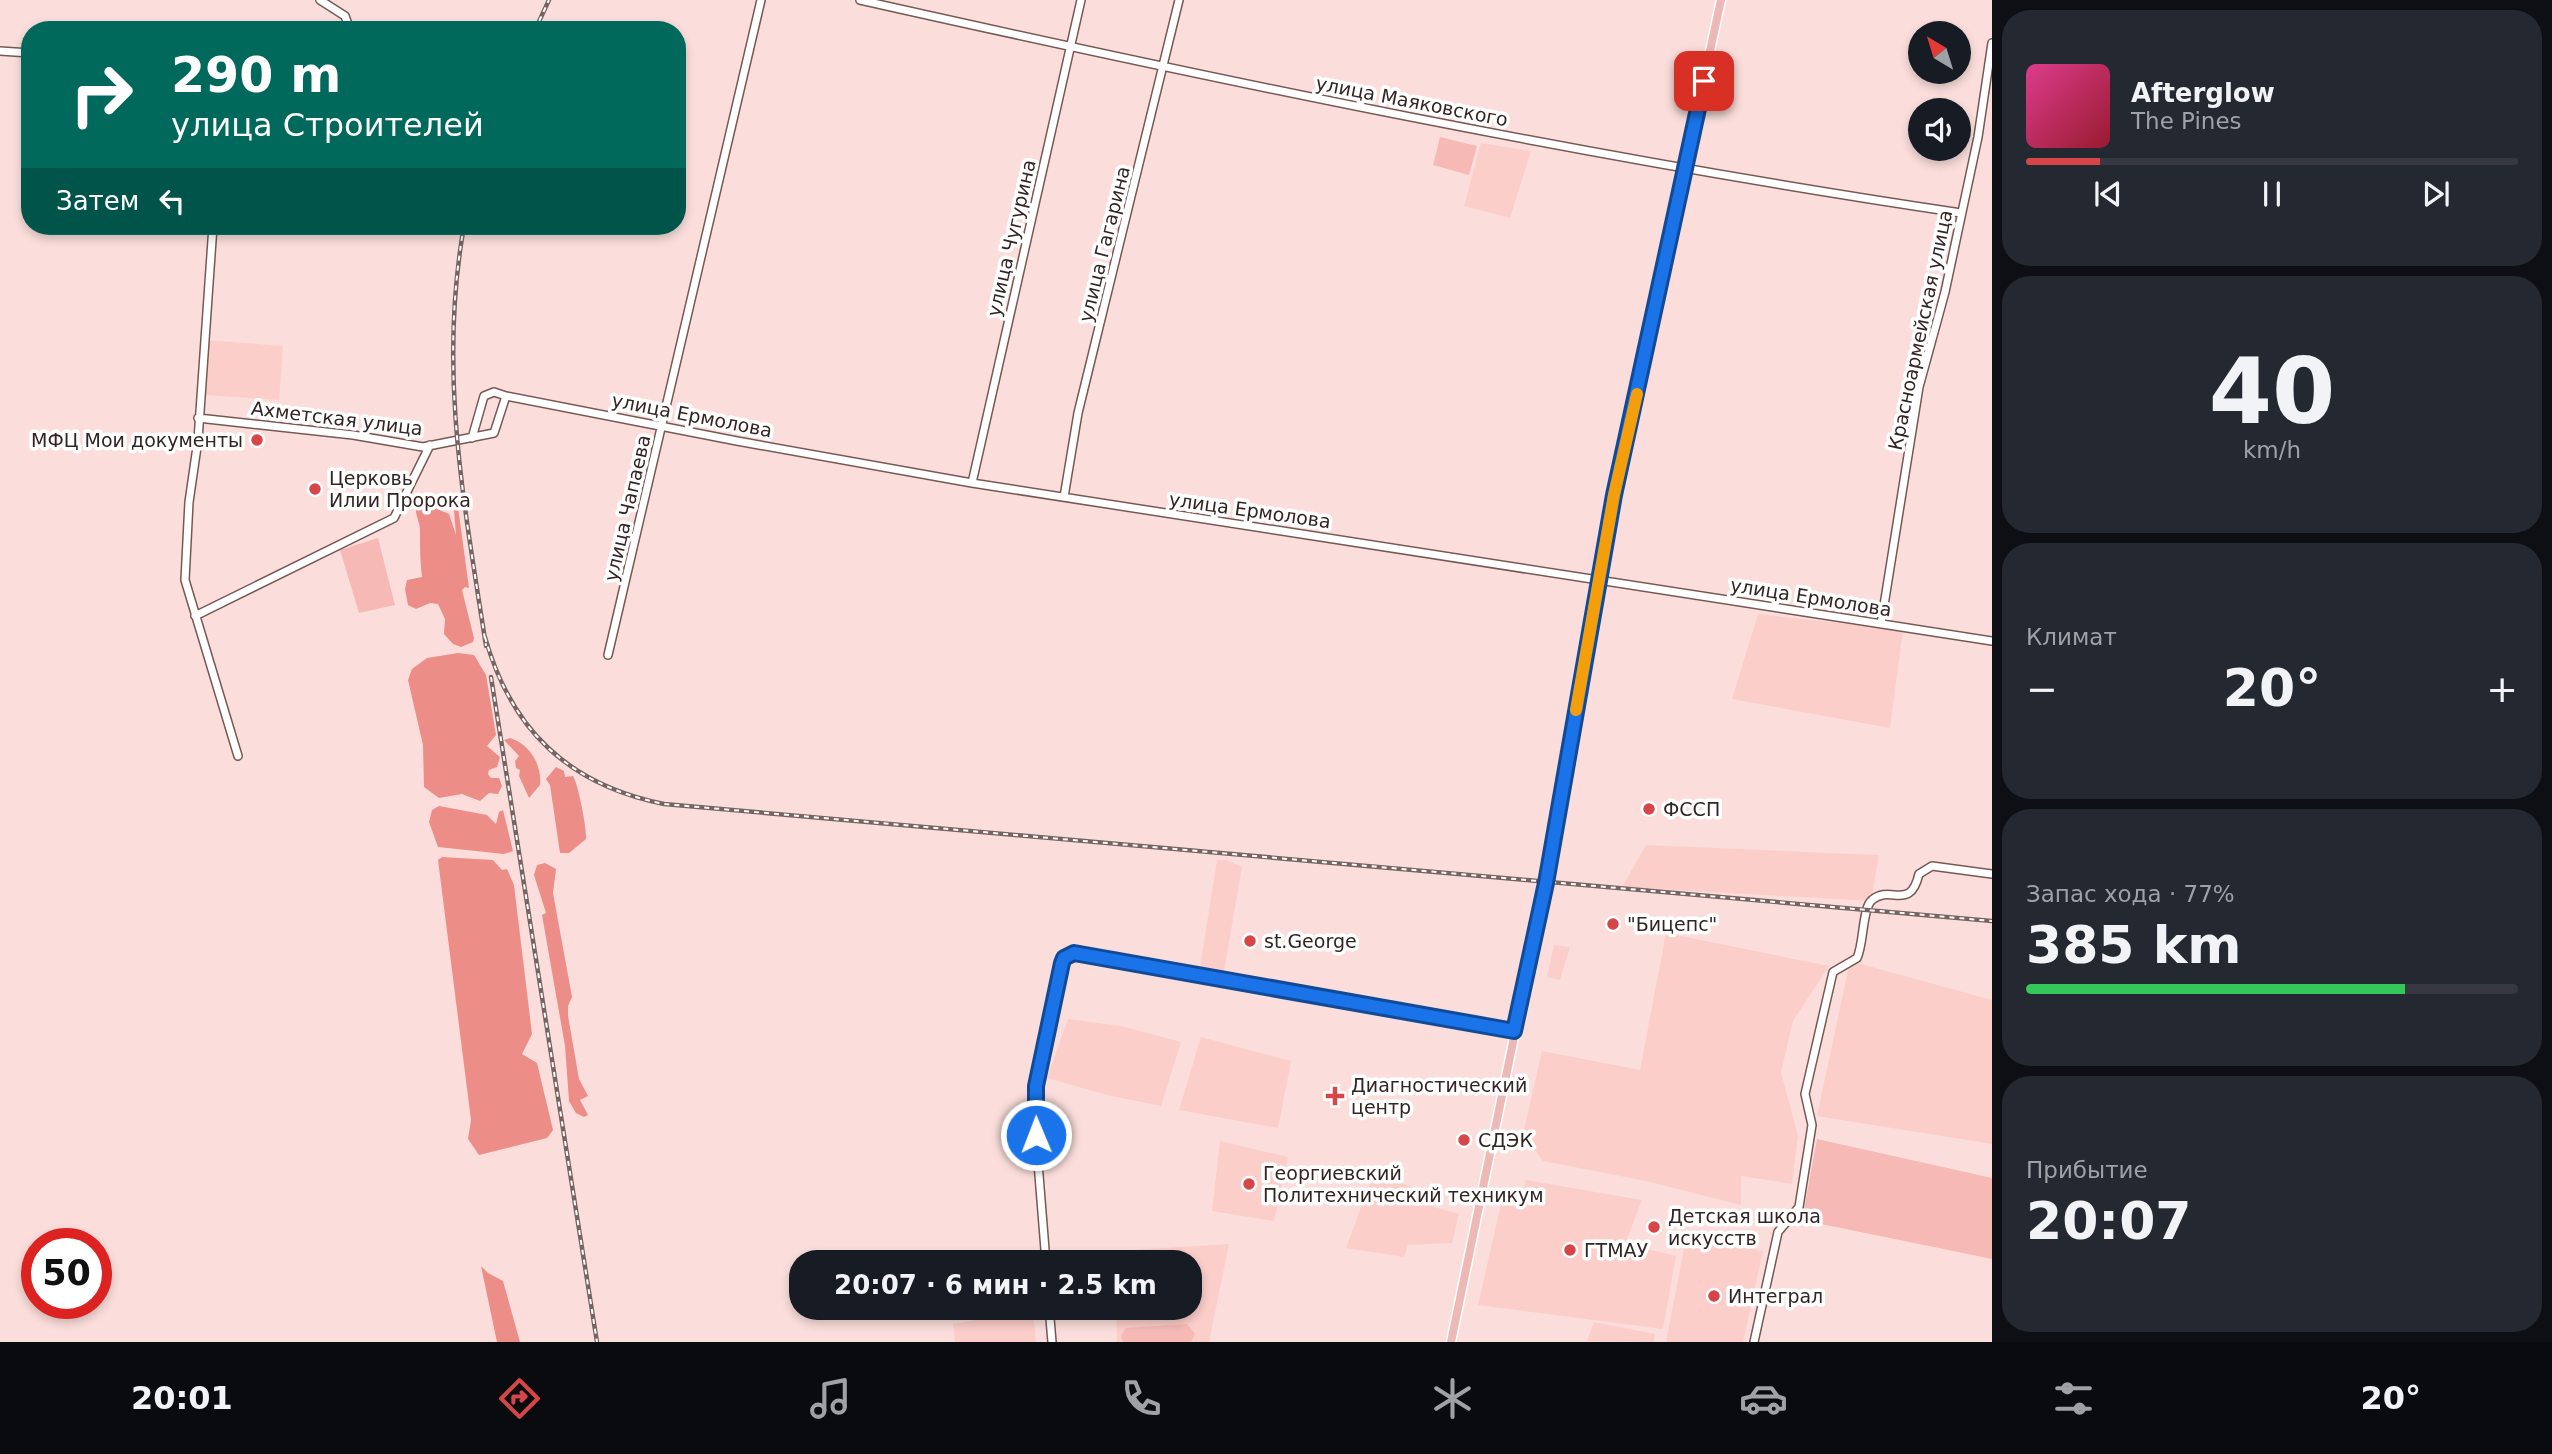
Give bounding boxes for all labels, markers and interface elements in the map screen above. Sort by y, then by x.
north arrow [1908,21,1970,84]
map controls [1908,21,1971,161]
text: 290 m [171,47,341,104]
icon: right [56,49,147,140]
pin [1674,51,1734,111]
icon: arrive [1685,62,1723,100]
street label: улица Маяковского [1314,72,1510,130]
text: Afterglow [2131,78,2275,108]
button: sound [1908,98,1971,161]
text: улица Строителей [171,106,484,144]
text: The Pines [2131,108,2242,134]
street label: улица Чугурина [982,157,1040,319]
street label: улица Гагарина [1074,164,1134,324]
icon: previous [2089,175,2127,213]
icon: pause [2253,175,2291,213]
icon: next [2417,175,2455,213]
icon: left [153,182,191,220]
text: Затем [56,186,139,216]
street label: Красноармейская улица [1884,208,1956,452]
text: 40 [2209,339,2335,444]
street label: улица Ермолова [610,389,774,441]
street label: Ахметская улица [250,397,424,439]
place label: МФЦ Мои документы [31,429,243,451]
marker: МФЦ Мои документы [249,432,265,448]
street label: улица Чапаева [599,433,655,583]
text: km/h [2243,437,2301,463]
place label: Церковь Илии Пророка [329,467,471,511]
marker: Церковь Илии Пророка [307,481,323,497]
street label: улица Ермолова [1168,488,1332,532]
street label: улица Ермолова [1729,573,1893,621]
text: Климат [2026,624,2117,650]
text: 20° [2223,658,2321,718]
text: − [2026,667,2058,711]
text: + [2486,667,2518,711]
place label: ФССП [1663,798,1720,820]
marker: ФССП [1641,801,1657,817]
text: Запас хода · 77% [2026,881,2235,907]
place label: "Бицепс" [1627,913,1717,935]
text: 385 km [2026,915,2241,975]
marker: "Бицепс" [1605,916,1621,932]
place label: st.George [1264,930,1357,952]
marker: st.George [1242,933,1258,949]
place label: Диагностический центр [1351,1074,1527,1118]
marker: Диагностический центр [1325,1086,1345,1106]
position arrow [999,1098,1073,1172]
place label: СДЭК [1478,1129,1533,1151]
marker: СДЭК [1456,1132,1472,1148]
text: Прибытие [2026,1157,2148,1183]
place label: Георгиевский Политехнический техникум [1263,1162,1544,1206]
marker: Георгиевский Политехнический техникум [1241,1176,1257,1192]
text: 20:07 [2026,1191,2192,1251]
place label: Детская школа искусств [1668,1205,1821,1249]
marker: Детская школа искусств [1646,1219,1662,1235]
speed limit sign: 50 [21,1228,112,1319]
place label: ГТМАУ [1584,1239,1649,1261]
marker: ГТМАУ [1562,1242,1578,1258]
text: 20:07 · 6 мин · 2.5 km [834,1270,1157,1300]
place label: Интеграл [1728,1285,1823,1307]
marker: Интеграл [1706,1288,1722,1304]
icon: directions [495,1374,544,1423]
icon: music [806,1374,855,1423]
icon: phone [1117,1374,1166,1423]
icon: climate [1428,1374,1477,1423]
icon: car [1739,1374,1788,1423]
icon: filters [2049,1374,2098,1423]
text: 20:01 [131,1379,233,1417]
text: 20° [2360,1379,2421,1417]

